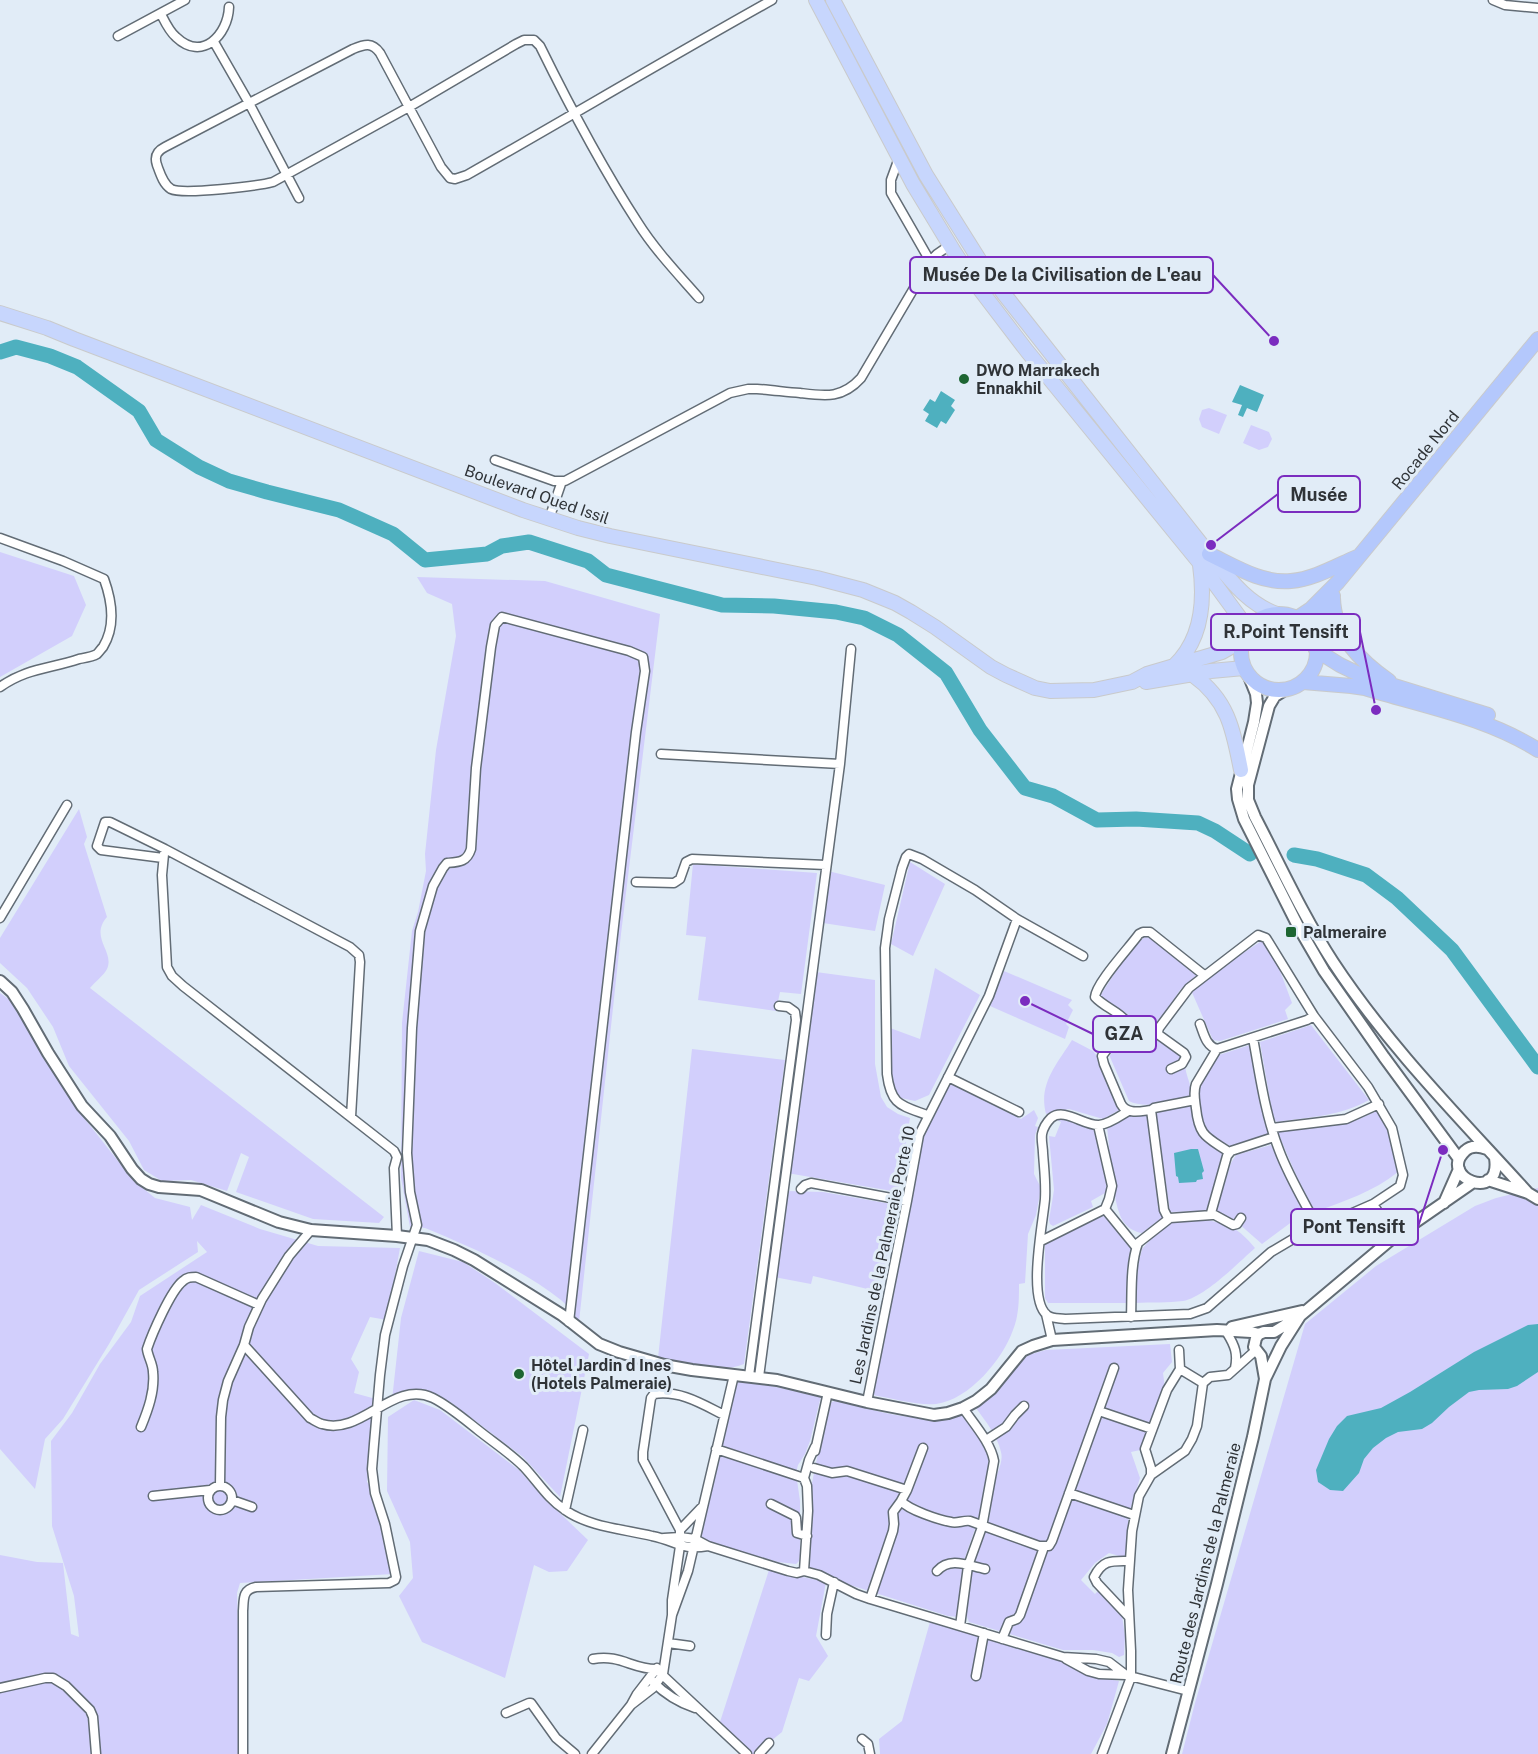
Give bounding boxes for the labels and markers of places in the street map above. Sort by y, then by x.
callout: Musée De la Civilisation de L'eau [910,257,1213,293]
place label: DWO Marrakech Ennakhil [976,361,1100,398]
marker: DWO Marrakech Ennakhil [957,372,971,386]
callout: Musée [1278,476,1360,512]
callout: R.Point Tensift [1211,614,1360,650]
place label: Palmeraire [1303,923,1387,942]
marker: Palmeraire [1284,925,1298,939]
callout: GZA [1093,1016,1156,1052]
callout: Pont Tensift [1291,1209,1418,1245]
place label: Hôtel Jardin d Ines (Hotels Palmeraie) [531,1356,672,1393]
marker: Hôtel Jardin d Ines (Hotels Palmeraie) [512,1367,526,1381]

